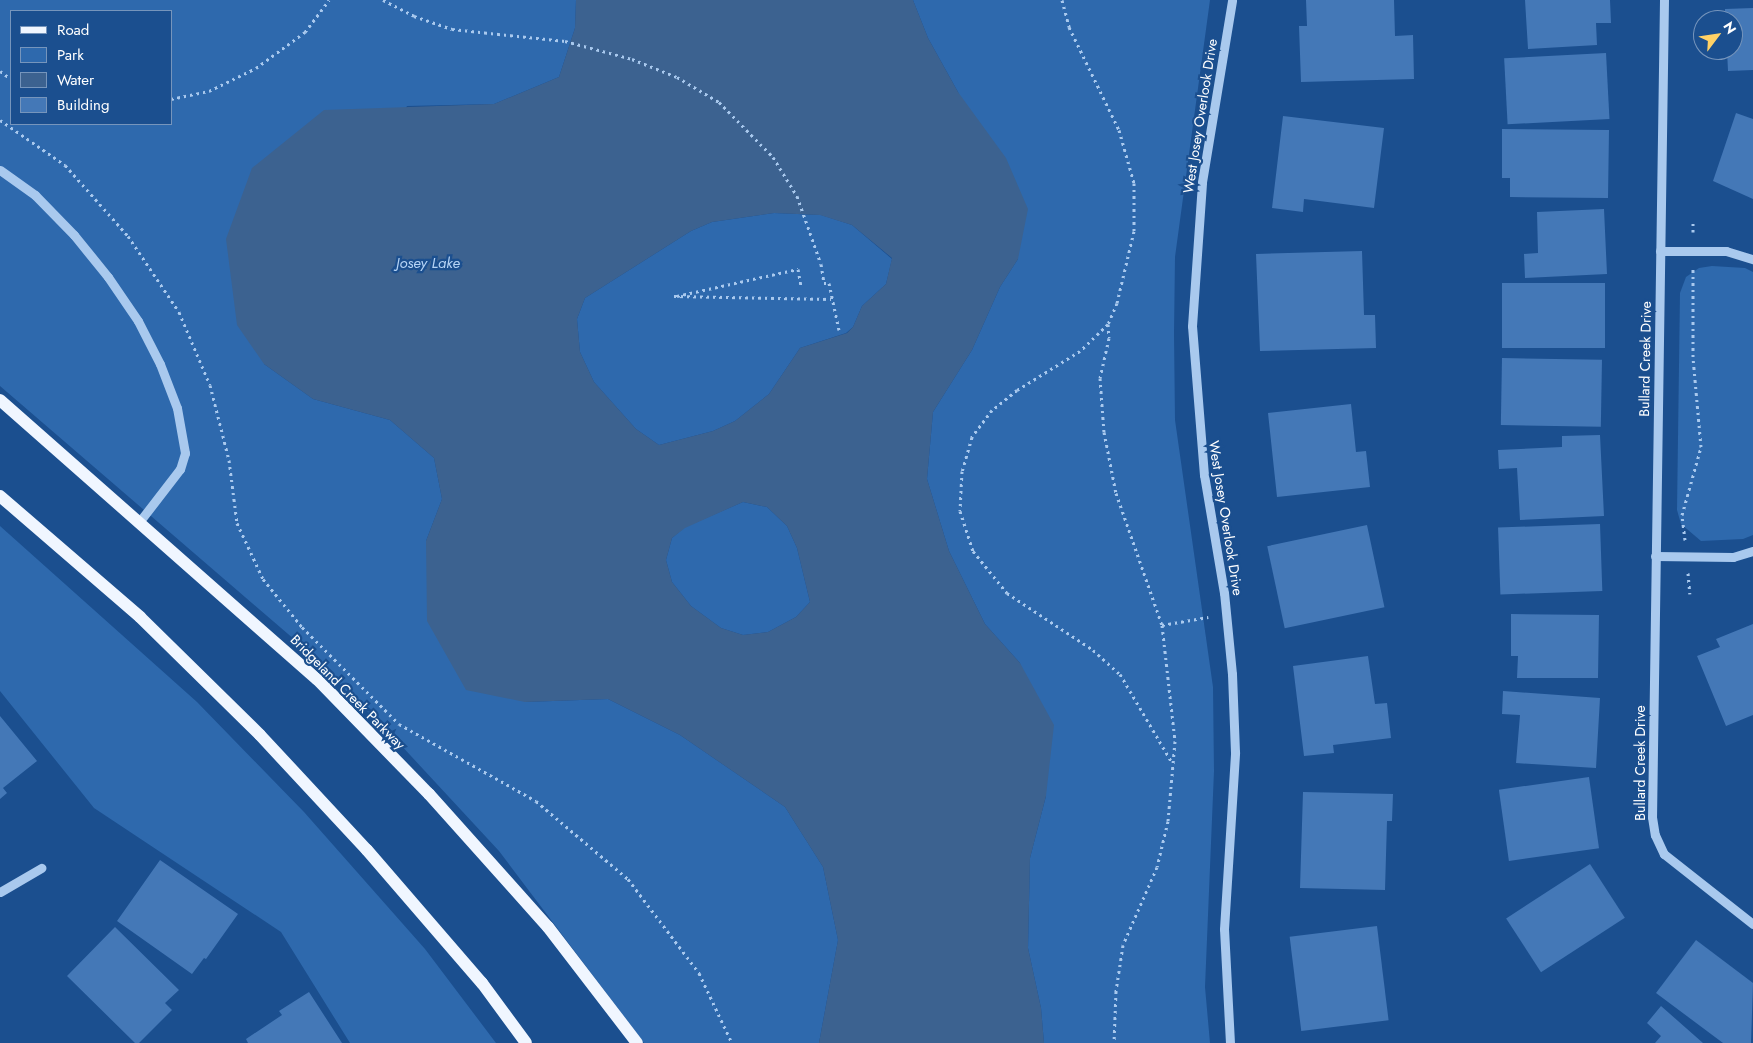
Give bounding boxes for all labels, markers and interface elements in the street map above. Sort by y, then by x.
legend [10,10,172,125]
north arrow [1693,10,1743,60]
text: N [1719,18,1741,38]
text: Road [57,19,89,41]
street label: West Josey Overlook Drive [1179,37,1221,195]
text: Park [57,44,84,66]
text: Water [57,69,94,91]
text: Building [57,94,109,116]
water label: Josey Lake [396,255,460,273]
street label: Bullard Creek Drive [1636,301,1654,417]
street label: West Josey Overlook Drive [1205,439,1247,597]
street label: Bridgeland Creek Parkway [287,631,409,753]
street label: Bullard Creek Drive [1632,705,1648,821]

